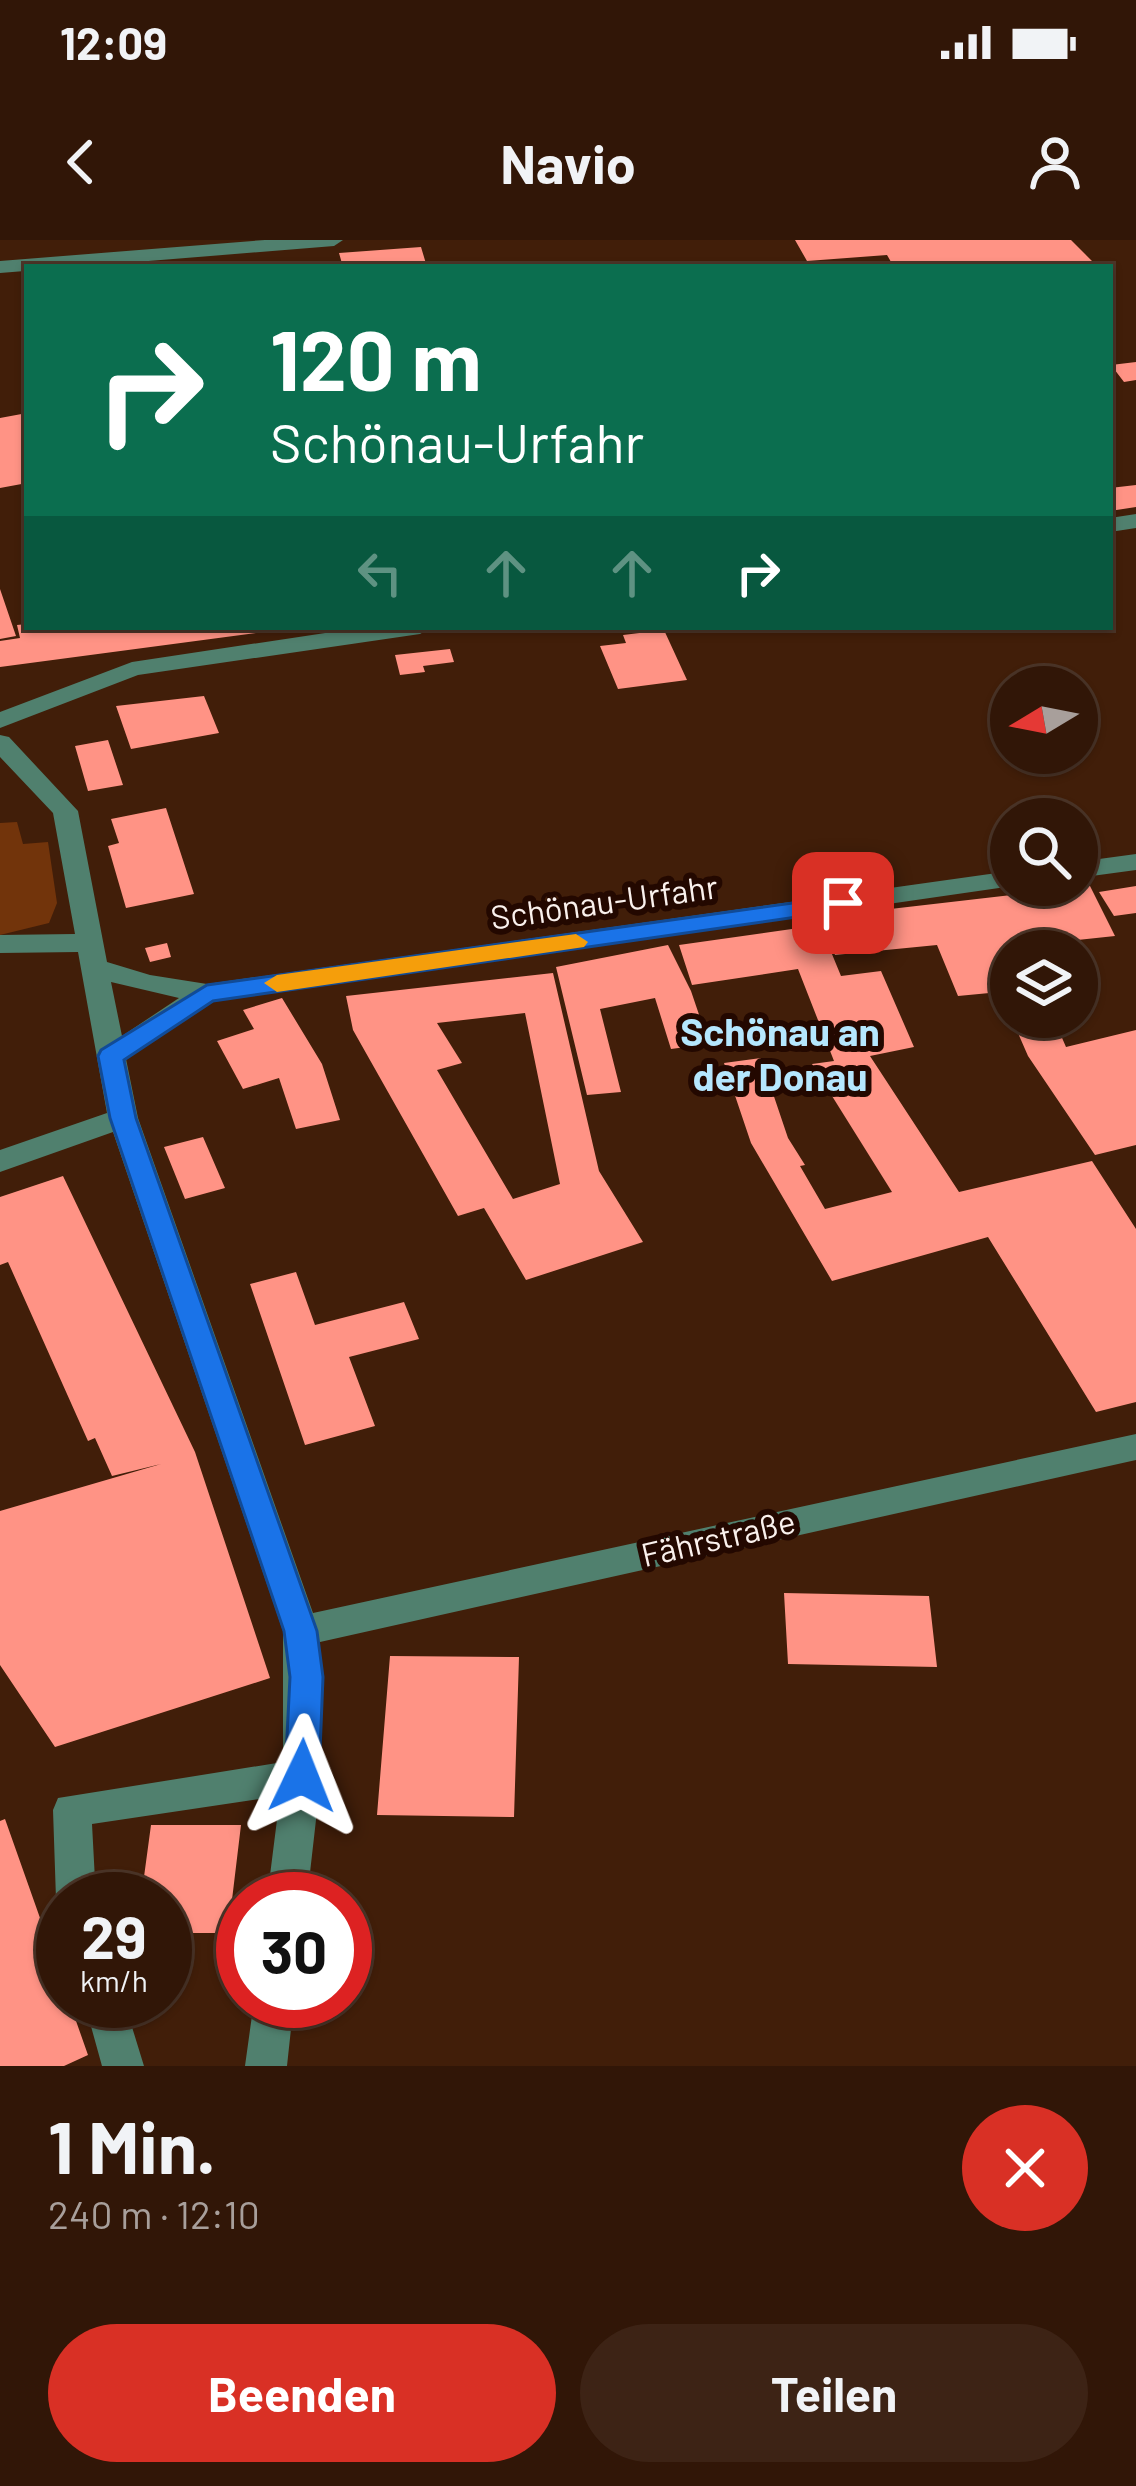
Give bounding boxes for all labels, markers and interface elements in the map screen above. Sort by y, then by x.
text: 12:09 [60,15,167,69]
icon: back [48,129,114,195]
icon: person [1022,129,1088,195]
text: Navio [500,130,636,195]
text: 120 m [270,307,482,408]
icon: right [72,312,228,468]
text: Schönau-Urfahr [270,409,644,474]
icon: left [347,540,413,606]
icon: ahead [473,540,539,606]
icon: ahead [599,540,665,606]
icon: right [725,540,791,606]
north arrow [990,666,1098,774]
map controls [990,666,1098,1038]
button: search [990,798,1098,906]
pin [792,852,894,954]
street label: Schönau-Urfahr [488,865,720,937]
icon: arrive [810,870,876,936]
button: layers [990,930,1098,1038]
district label: Schönau an der Donau [680,1007,880,1099]
street label: Fährstraße [637,1500,799,1574]
position arrow [239,1713,365,1839]
speed limit sign: 30 [216,1872,372,2028]
text: 29 [81,1899,147,1971]
text: km/h [80,1962,148,1998]
text: 1 Min. [48,2102,216,2188]
button: close [962,2105,1088,2231]
text: 240 m · 12:10 [48,2190,260,2237]
button: Beenden [48,2324,556,2462]
button: Teilen [580,2324,1088,2462]

